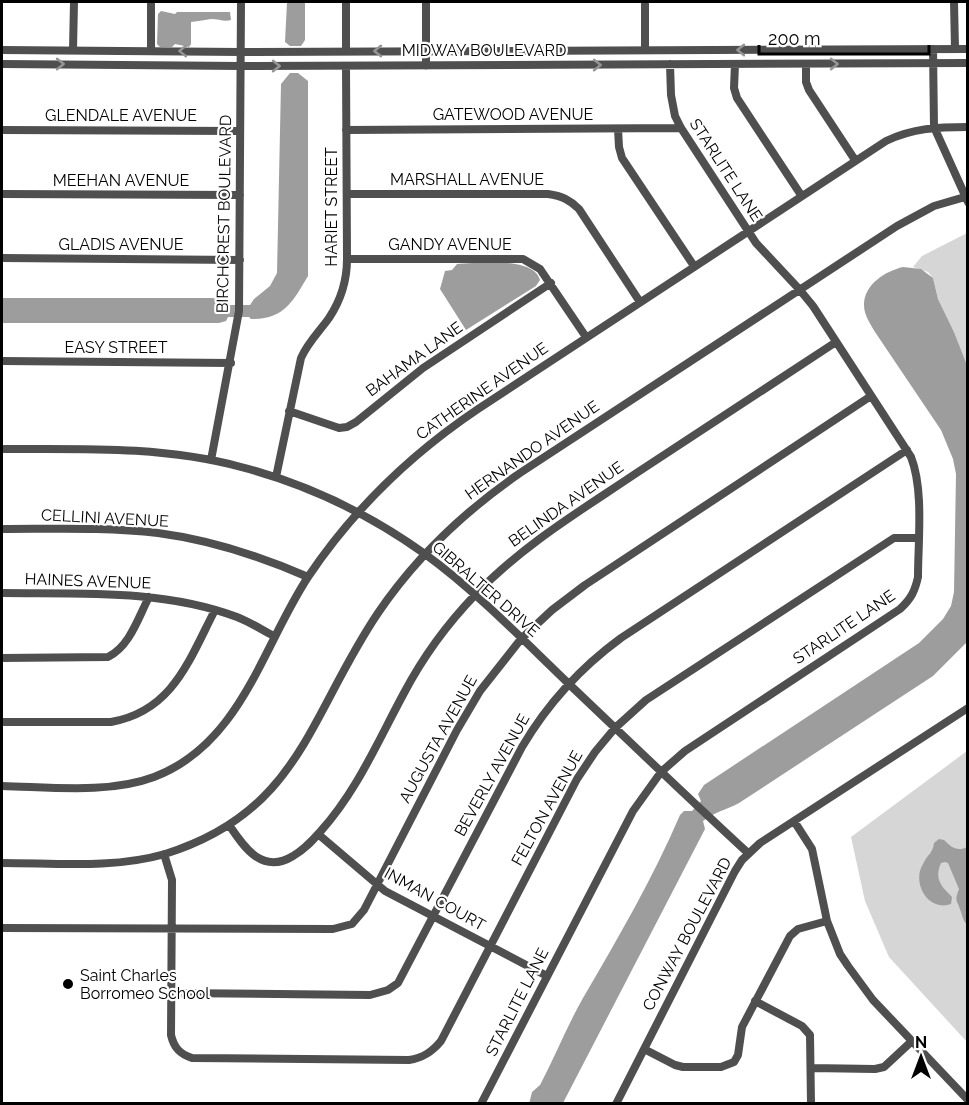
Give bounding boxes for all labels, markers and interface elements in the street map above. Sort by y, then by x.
scale bar [759,18,928,56]
text: 200 m [768,28,821,49]
street label: MIDWAY BOULEVARD [402,41,566,60]
one-way arrow [737,44,746,56]
one-way arrow [179,45,188,58]
one-way arrow [374,45,383,57]
one-way arrow [55,58,64,70]
one-way arrow [829,58,838,70]
one-way arrow [592,59,601,71]
one-way arrow [271,60,280,72]
street label: GATEWOOD AVENUE [433,105,594,124]
street label: GLENDALE AVENUE [45,106,197,125]
street label: BIRCHCREST BOULEVARD [213,115,235,313]
street label: STARLITE LANE [686,115,766,225]
street label: HARIET STREET [322,147,341,267]
street label: MARSHALL AVENUE [390,170,544,189]
street label: MEEHAN AVENUE [53,171,190,190]
street label: GLADIS AVENUE [59,235,184,254]
street label: GANDY AVENUE [388,235,512,254]
street label: BAHAMA LANE [362,318,466,400]
street label: EASY STREET [65,338,168,357]
street label: CATHERINE AVENUE [412,338,552,444]
street label: HERNANDO AVENUE [461,396,603,503]
street label: BELINDA AVENUE [505,457,627,551]
street label: CELLINI AVENUE [41,505,170,531]
street label: GIBRALTER DRIVE [429,537,543,641]
street label: HAINES AVENUE [24,569,152,593]
street label: STARLITE LANE [789,586,899,668]
street label: AUGUSTA AVENUE [395,672,481,806]
street label: BEVERLY AVENUE [450,710,534,840]
street label: FELTON AVENUE [507,747,587,869]
street label: CONWAY BOULEVARD [638,854,736,1014]
street label: INMAN COURT [381,863,489,935]
street label: STARLITE LANE [482,945,553,1059]
place label: Saint Charles Borromeo School [80,966,210,1003]
marker: Saint Charles Borromeo School [61,977,75,991]
north arrow [891,1027,951,1087]
text: N [915,1033,927,1052]

